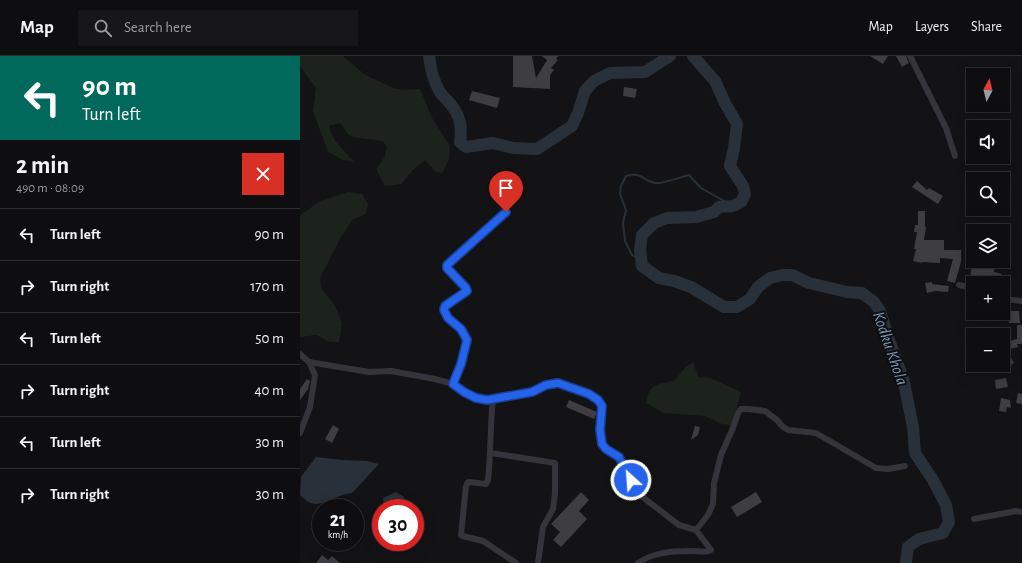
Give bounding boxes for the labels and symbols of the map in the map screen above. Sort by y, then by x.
north arrow [966,68,1010,112]
pin [489,171,523,212]
water label: Kodku Khola [870,309,911,387]
position arrow [610,459,652,501]
speed limit sign: 30 [372,499,424,551]

